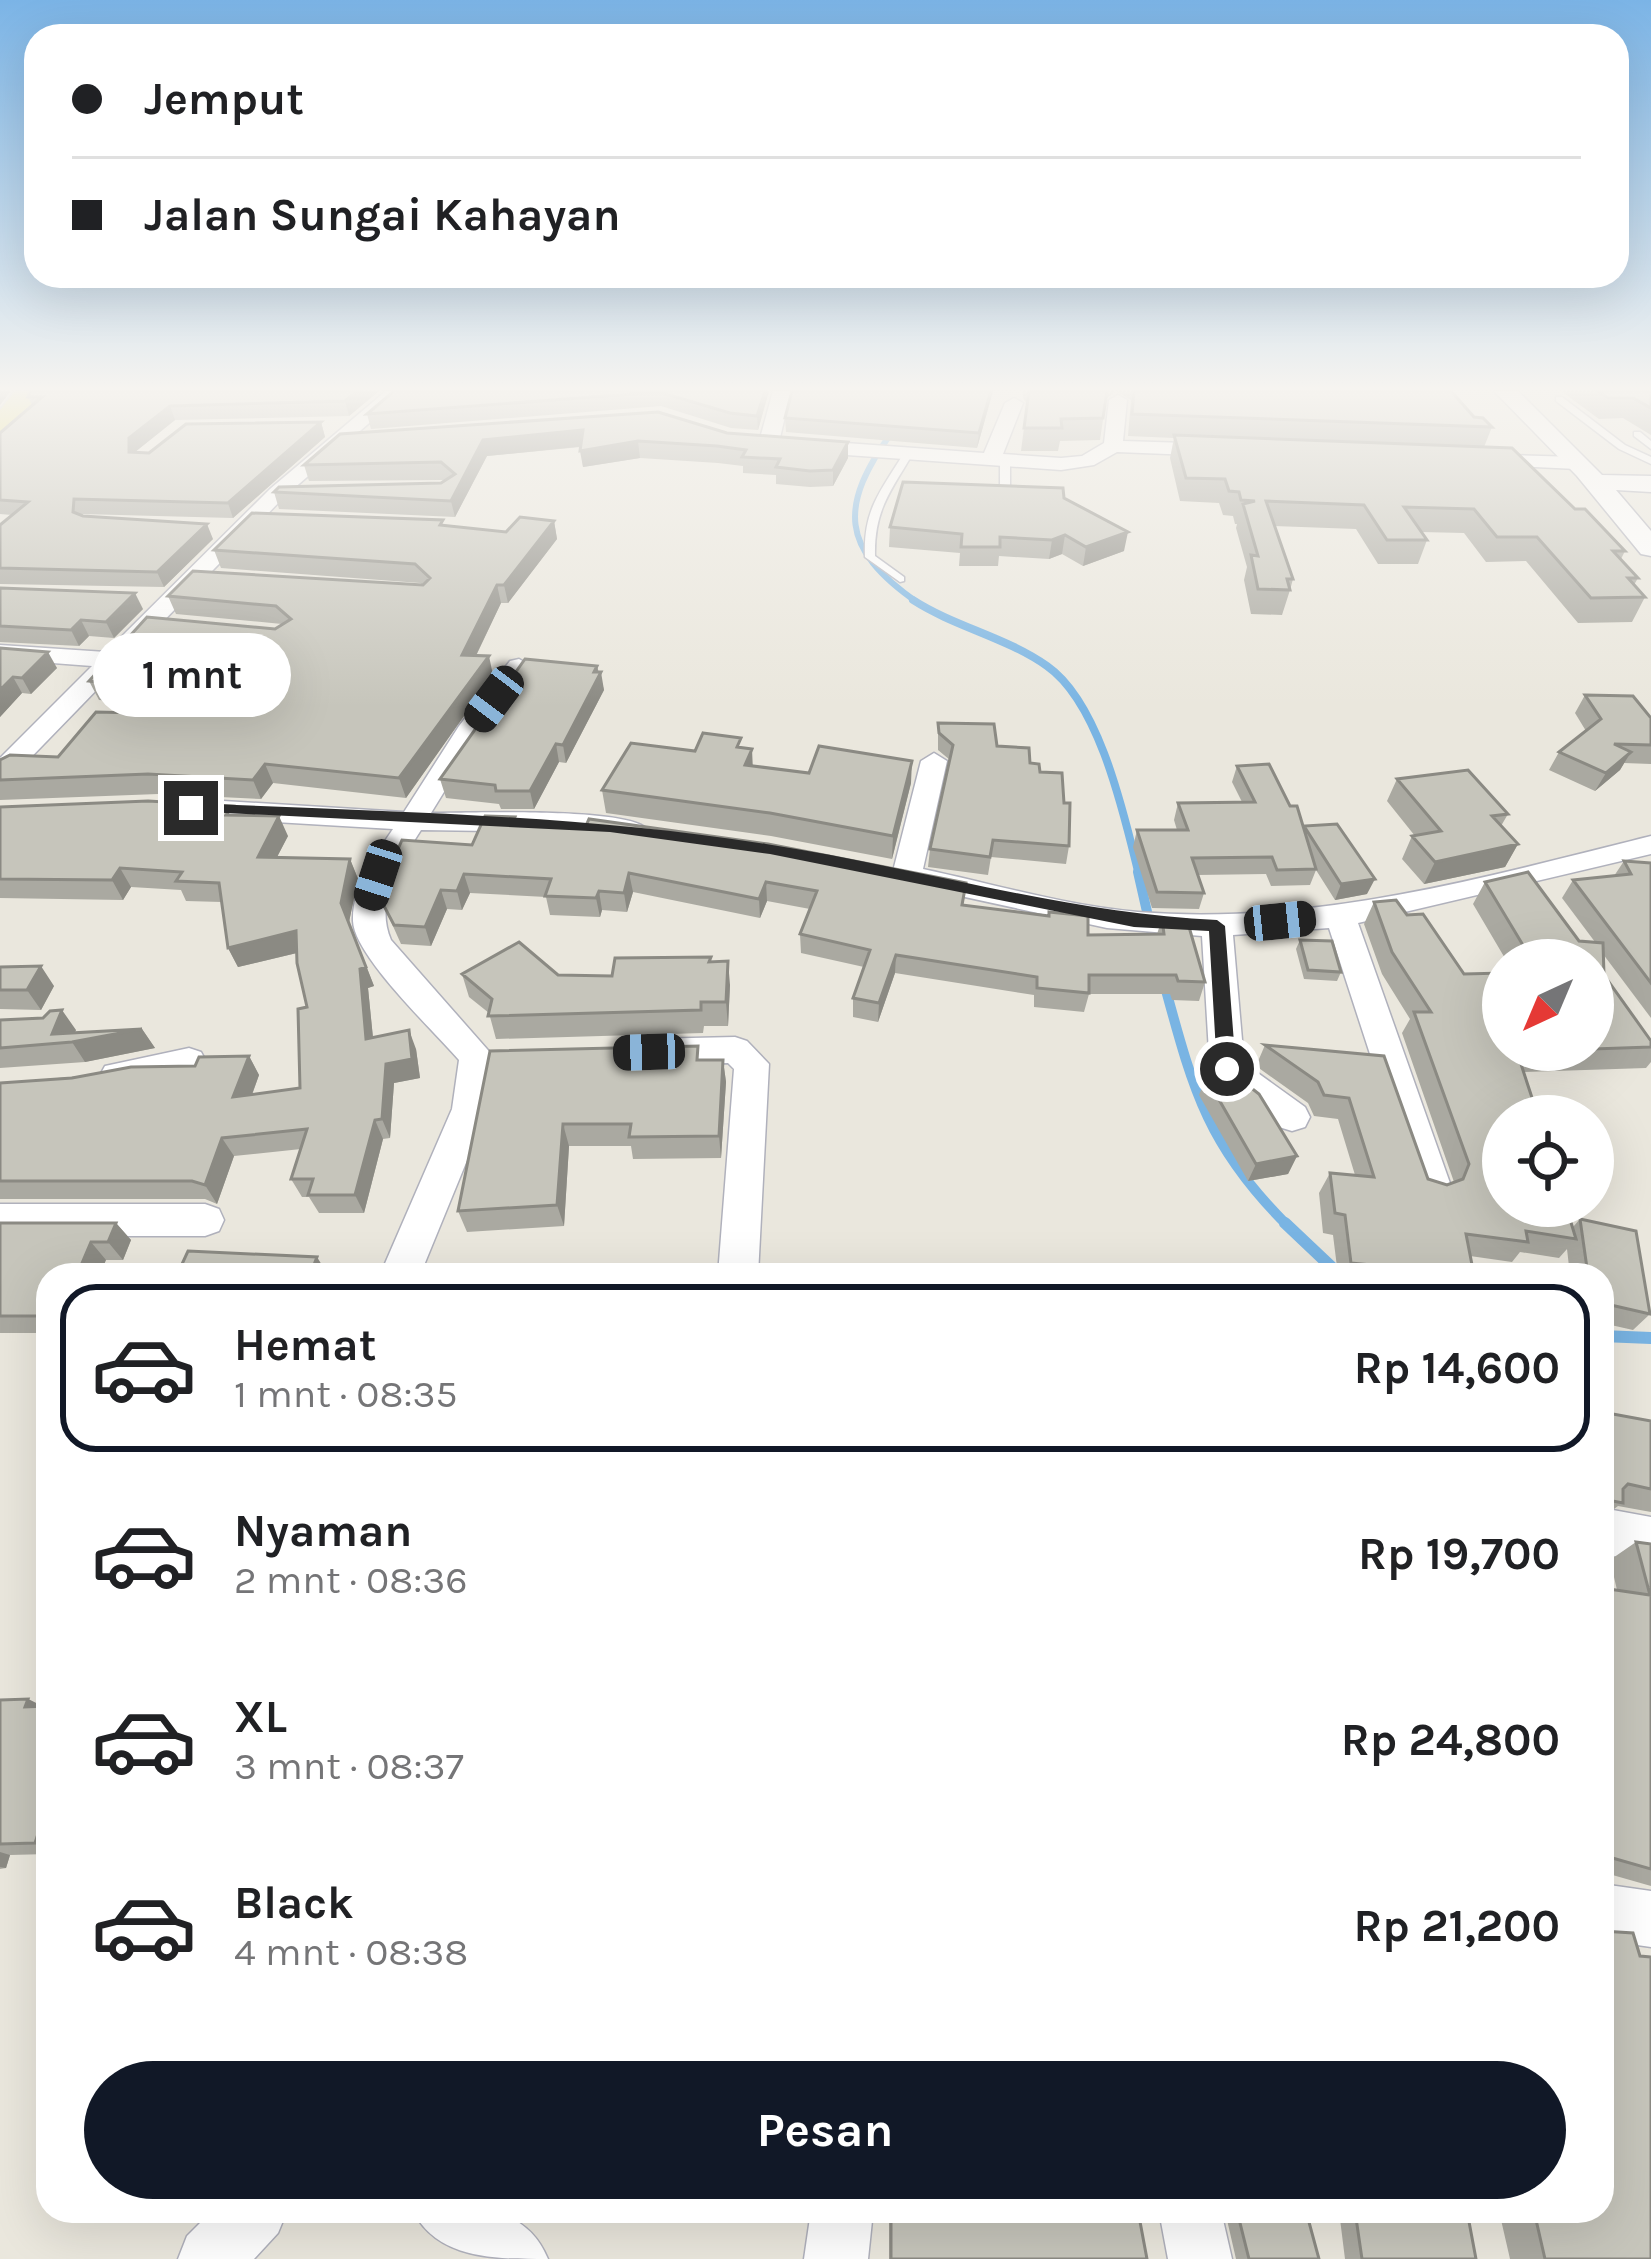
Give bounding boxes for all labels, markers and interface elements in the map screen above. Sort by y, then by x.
text: Jemput [144,73,304,125]
text: Jalan Sungai Kahayan [144,189,620,241]
callout: 1 mnt [92,634,290,718]
text: 1 mnt [142,652,242,698]
car [458,659,530,739]
route end [164,781,218,835]
car [350,835,406,915]
car [1242,899,1318,943]
north arrow [1482,939,1614,1071]
map controls [1482,939,1614,1227]
car [612,1033,686,1071]
route start [1200,1042,1254,1096]
button: locate [1482,1095,1614,1227]
icon: car [90,1314,198,1422]
text: Hemat [234,1319,376,1371]
text: Rp 14,600 [1354,1342,1560,1394]
text: 1 mnt · 08:35 [234,1371,457,1417]
icon: car [90,1500,198,1608]
text: Nyaman [234,1505,412,1557]
text: Rp 19,700 [1358,1528,1560,1580]
text: 2 mnt · 08:36 [234,1557,468,1603]
icon: car [90,1686,198,1794]
text: XL [234,1691,287,1743]
text: Rp 24,800 [1341,1714,1560,1766]
text: 3 mnt · 08:37 [234,1743,464,1789]
icon: car [90,1872,198,1980]
text: Black [234,1877,354,1929]
text: Rp 21,200 [1353,1900,1560,1952]
text: 4 mnt · 08:38 [234,1929,468,1975]
button: Pesan [84,2061,1566,2199]

